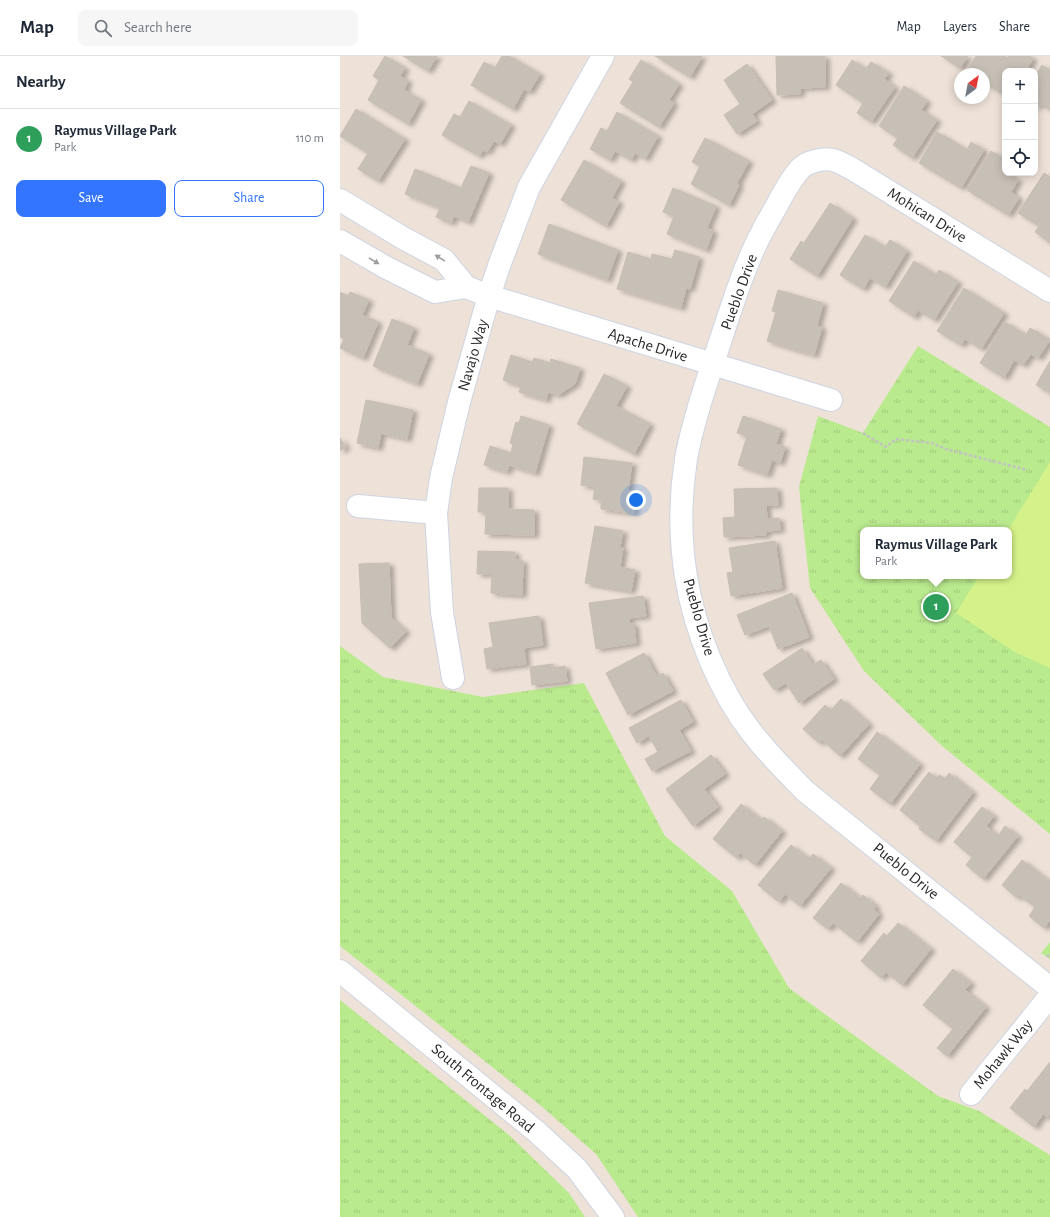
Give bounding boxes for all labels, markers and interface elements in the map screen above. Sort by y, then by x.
search box [78,10,358,46]
icon: search [92,17,114,39]
text: Map [20,18,54,37]
text: Search here [124,20,192,35]
text: Map [896,20,921,34]
text: Layers [943,20,977,34]
text: Share [999,20,1030,34]
north arrow [954,68,990,104]
map controls [1002,68,1038,176]
button: + [1002,68,1038,104]
text: Nearby [16,73,66,90]
button: − [1002,104,1038,140]
text: Raymus Village Park [54,123,177,138]
text: 1 [27,132,31,145]
text: 110 m [296,132,324,145]
button: locate [1002,140,1038,176]
text: Park [54,141,76,154]
button: Save [16,180,166,217]
button: Share [174,180,324,217]
street label: Mohican Drive [885,184,969,246]
street label: Pueblo Drive [718,252,760,332]
one-way arrow [434,255,446,262]
one-way arrow [368,257,380,264]
street label: Navajo Way [455,317,492,393]
street label: Apache Drive [606,325,690,365]
your location [626,490,646,510]
popup [860,527,1012,579]
text: Raymus Village Park [875,537,997,552]
text: Park [875,555,897,568]
street label: Pueblo Drive [680,577,718,657]
pin: 1 [923,592,949,622]
street label: Pueblo Drive [870,840,942,902]
street label: Mohawk Way [970,1016,1036,1092]
street label: South Frontage Road [428,1040,538,1136]

